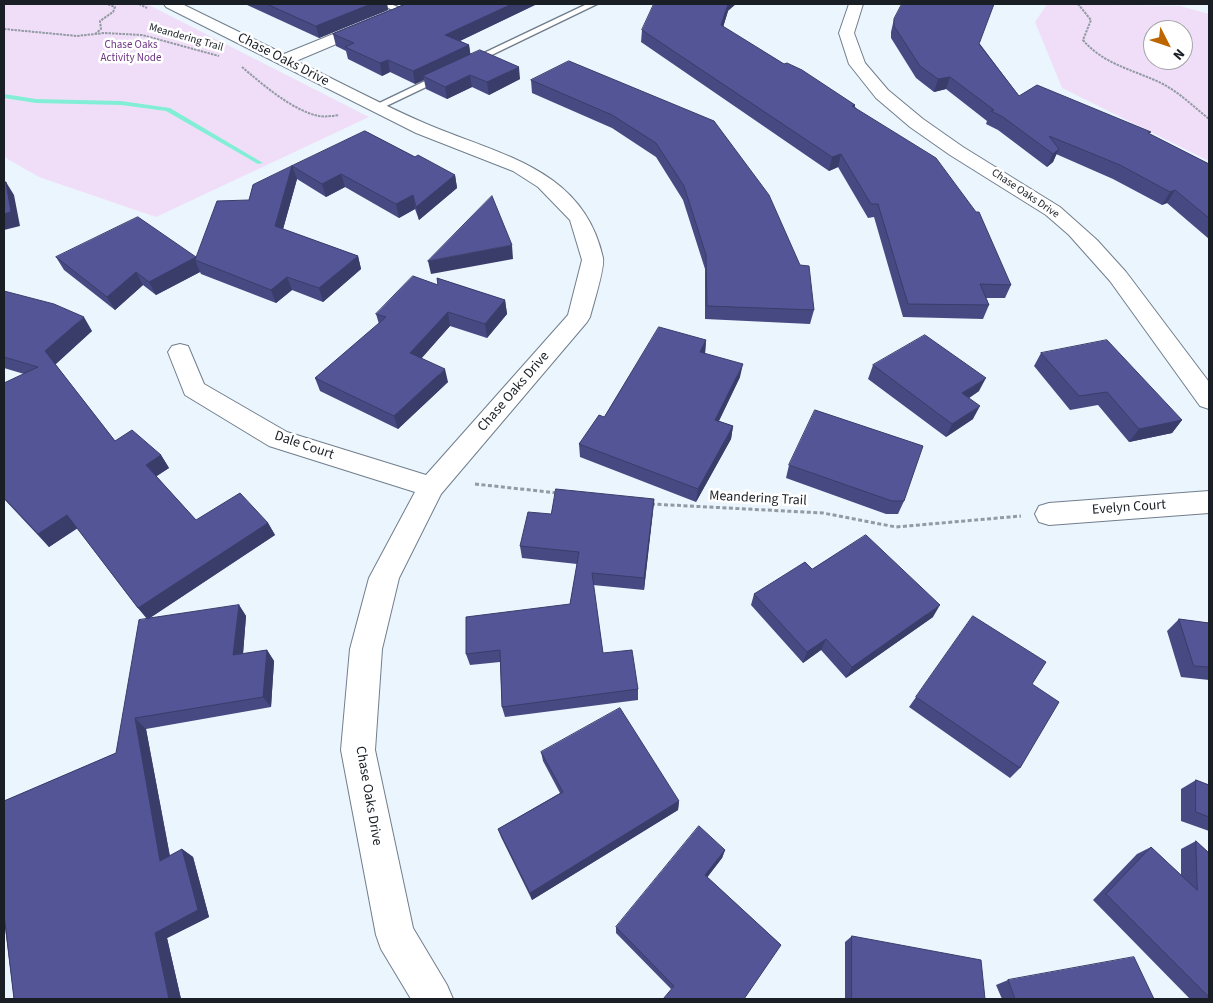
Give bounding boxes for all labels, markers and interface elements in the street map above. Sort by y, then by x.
north arrow [1143,20,1193,70]
street label: Meandering Trail [147,21,225,55]
street label: Chase Oaks Drive [234,30,332,90]
park label: Chase Oaks Activity Node [101,39,161,65]
text: N [1168,44,1189,64]
street label: Chase Oaks Drive [989,166,1061,222]
street label: Chase Oaks Drive [475,349,553,435]
street label: Dale Court [272,428,336,464]
street label: Meandering Trail [709,488,807,510]
street label: Evelyn Court [1091,497,1167,519]
street label: Chase Oaks Drive [351,745,385,847]

